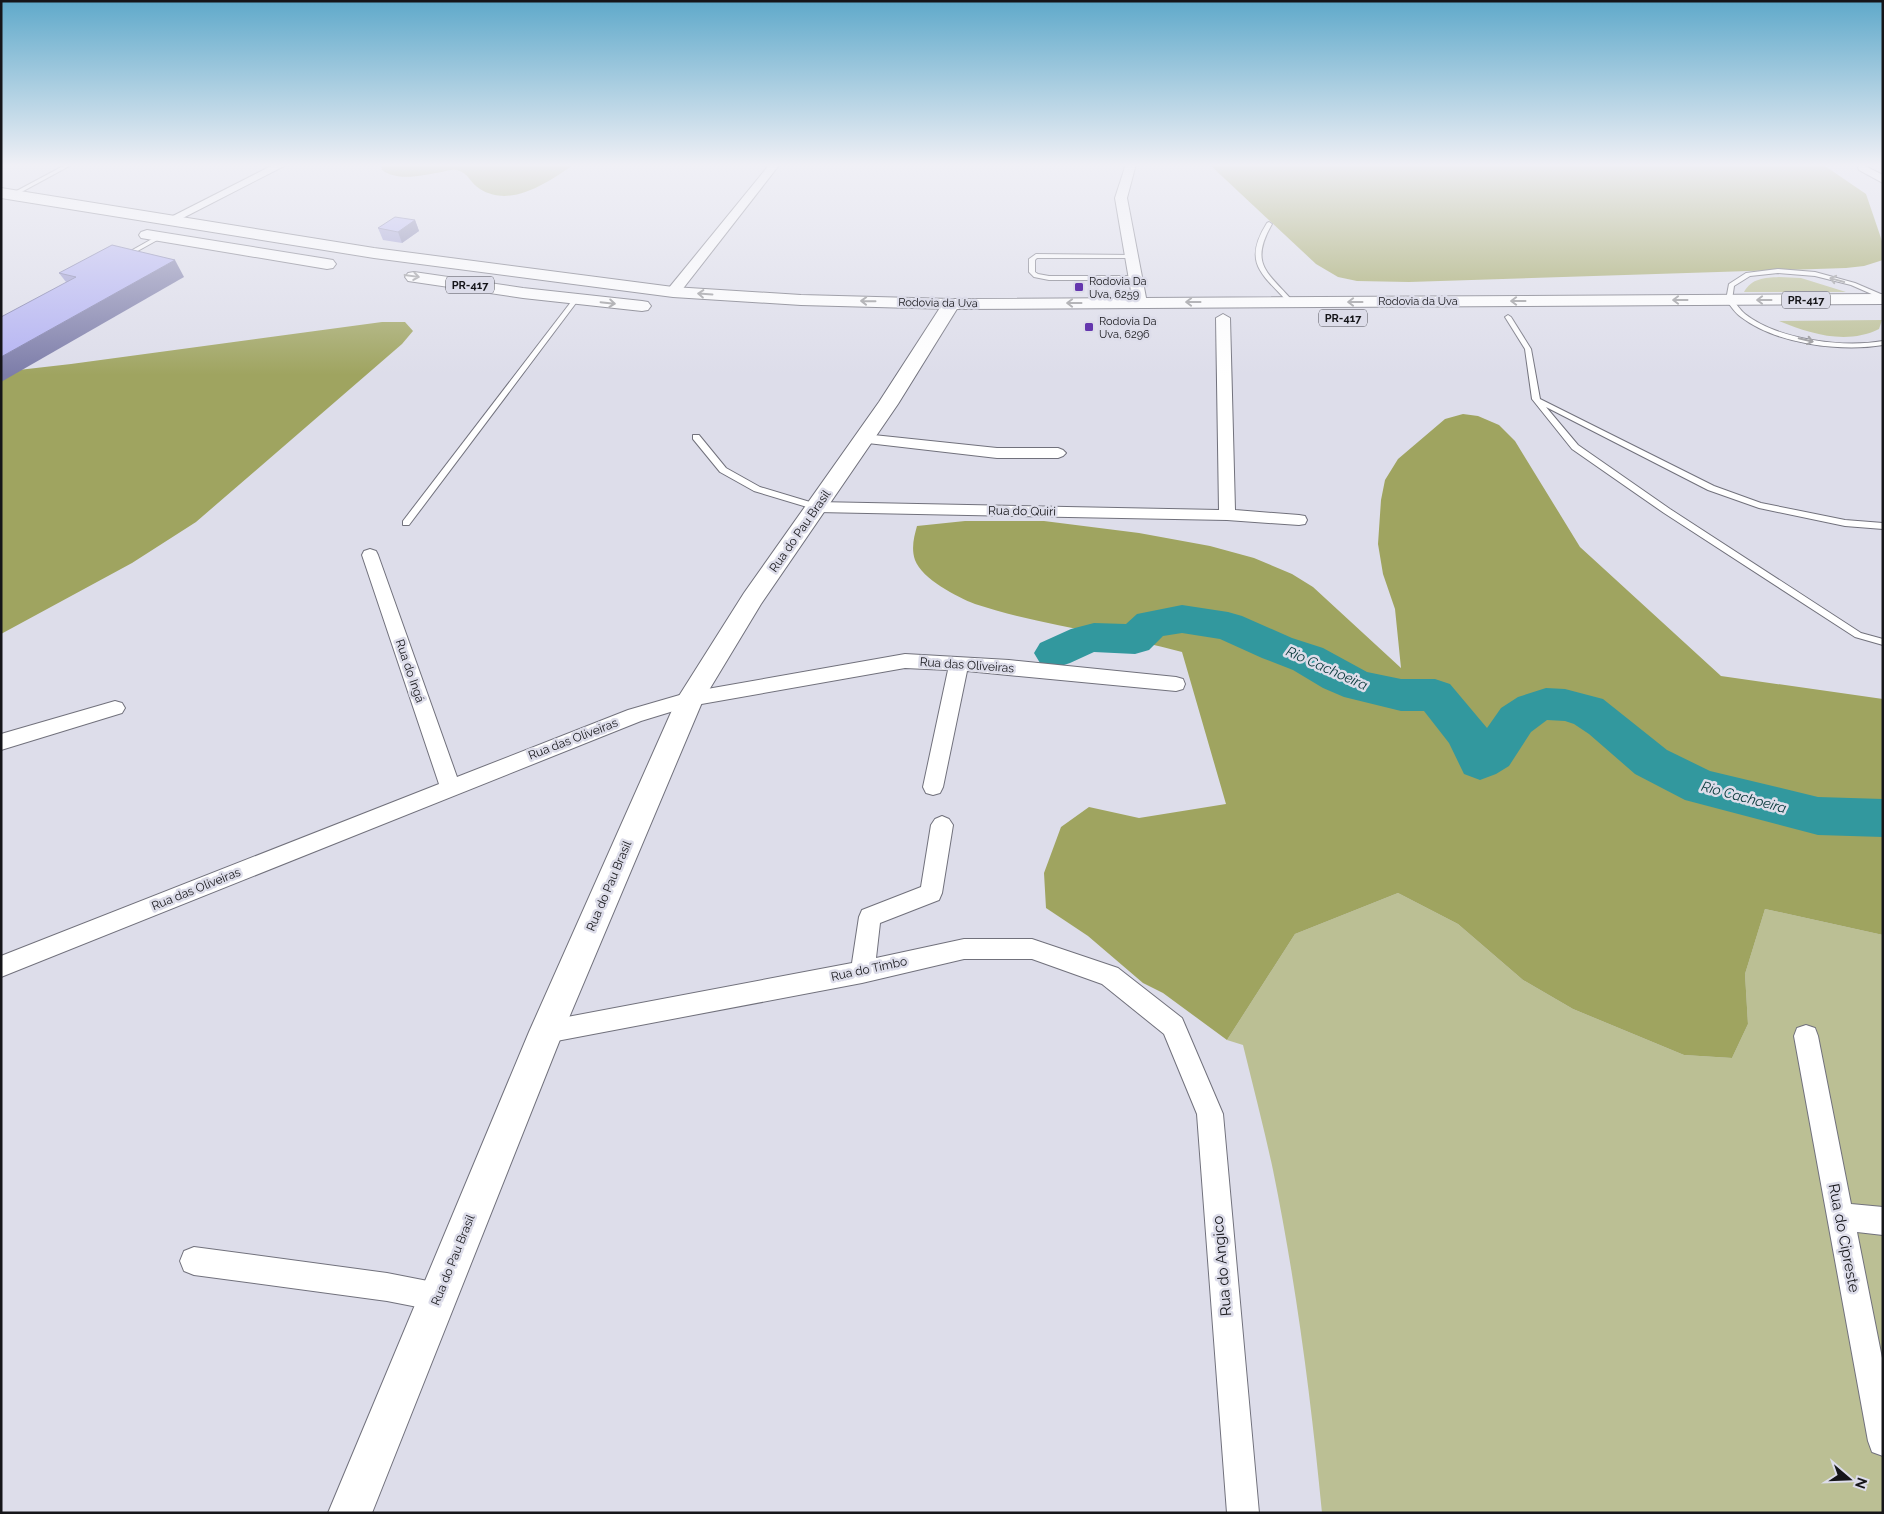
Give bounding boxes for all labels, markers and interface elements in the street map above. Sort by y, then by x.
one-way arrow [404,272,420,282]
place label: Rodovia Da Uva, 6259 [1089,275,1147,301]
one-way arrow [1830,275,1846,284]
road number: PR-417 [446,276,494,294]
marker: Rodovia Da Uva, 6259 [1073,281,1085,293]
one-way arrow [698,289,714,299]
road number: PR-417 [1782,292,1830,308]
street label: Rodovia da Uva [1378,295,1458,308]
one-way arrow [1672,295,1688,305]
one-way arrow [1756,295,1772,305]
street label: Rodovia da Uva [898,296,978,310]
one-way arrow [1510,296,1526,306]
one-way arrow [860,297,876,306]
one-way arrow [1185,297,1201,307]
one-way arrow [1347,297,1364,307]
one-way arrow [600,298,616,308]
one-way arrow [1066,298,1082,308]
road number: PR-417 [1319,310,1367,326]
place label: Rodovia Da Uva, 6296 [1099,315,1157,341]
marker: Rodovia Da Uva, 6296 [1083,321,1095,333]
one-way arrow [1797,336,1813,345]
street label: Rua do Pau Brasil [767,487,834,575]
street label: Rua do Quiri [988,503,1056,519]
street label: Rua do Ingá [393,637,427,705]
water label: Rio Cachoeira [1284,643,1370,693]
street label: Rua das Oliveiras [919,655,1015,675]
street label: Rua das Oliveiras [526,715,620,762]
water label: Rio Cachoeira [1700,778,1788,816]
street label: Rua do Pau Brasil [584,838,635,933]
street label: Rua das Oliveiras [150,865,243,913]
street label: Rua do Timbo [830,954,908,984]
street label: Rua do Cipreste [1825,1182,1863,1294]
street label: Rua do Pau Brasil [428,1212,478,1307]
street label: Rua do Angico [1209,1215,1235,1317]
north arrow [1824,1454,1874,1504]
text: N [1852,1476,1871,1491]

